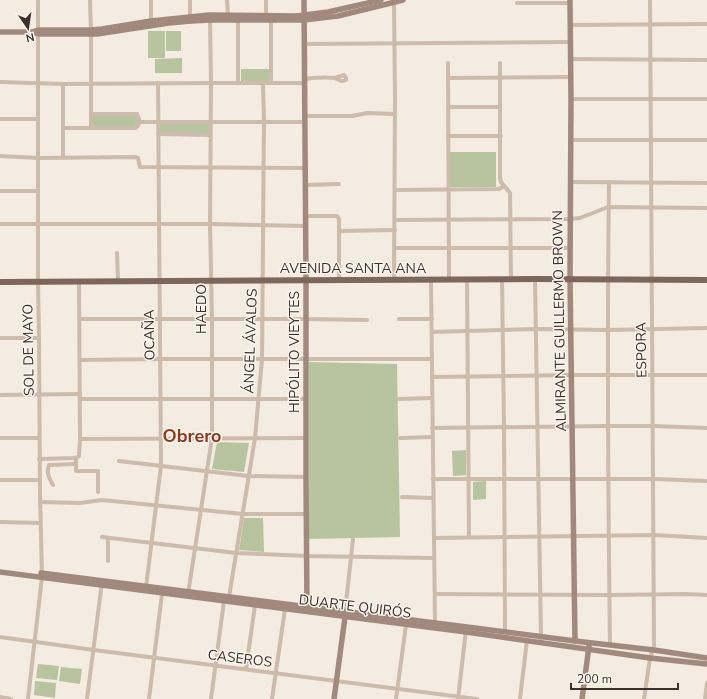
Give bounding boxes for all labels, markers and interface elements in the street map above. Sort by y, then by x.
north arrow [8,8,48,48]
text: N [24,29,36,45]
street label: ALMIRANTE GUILLERMO BROWN [548,210,571,432]
street label: AVENIDA SANTA ANA [280,259,426,278]
street label: HAEDO [192,284,211,334]
street label: ÁNGEL ÁVALOS [239,288,262,394]
street label: HIPÓLITO VIEYTES [285,291,304,413]
street label: SOL DE MAYO [18,304,39,396]
street label: OCAÑA [140,309,159,360]
street label: ESPORA [632,322,651,378]
district label: Obrero [163,424,221,448]
street label: DUARTE QUIRÓS [298,590,413,623]
street label: CASEROS [207,645,274,672]
scale bar [571,665,678,691]
text: 200 m [577,671,612,687]

